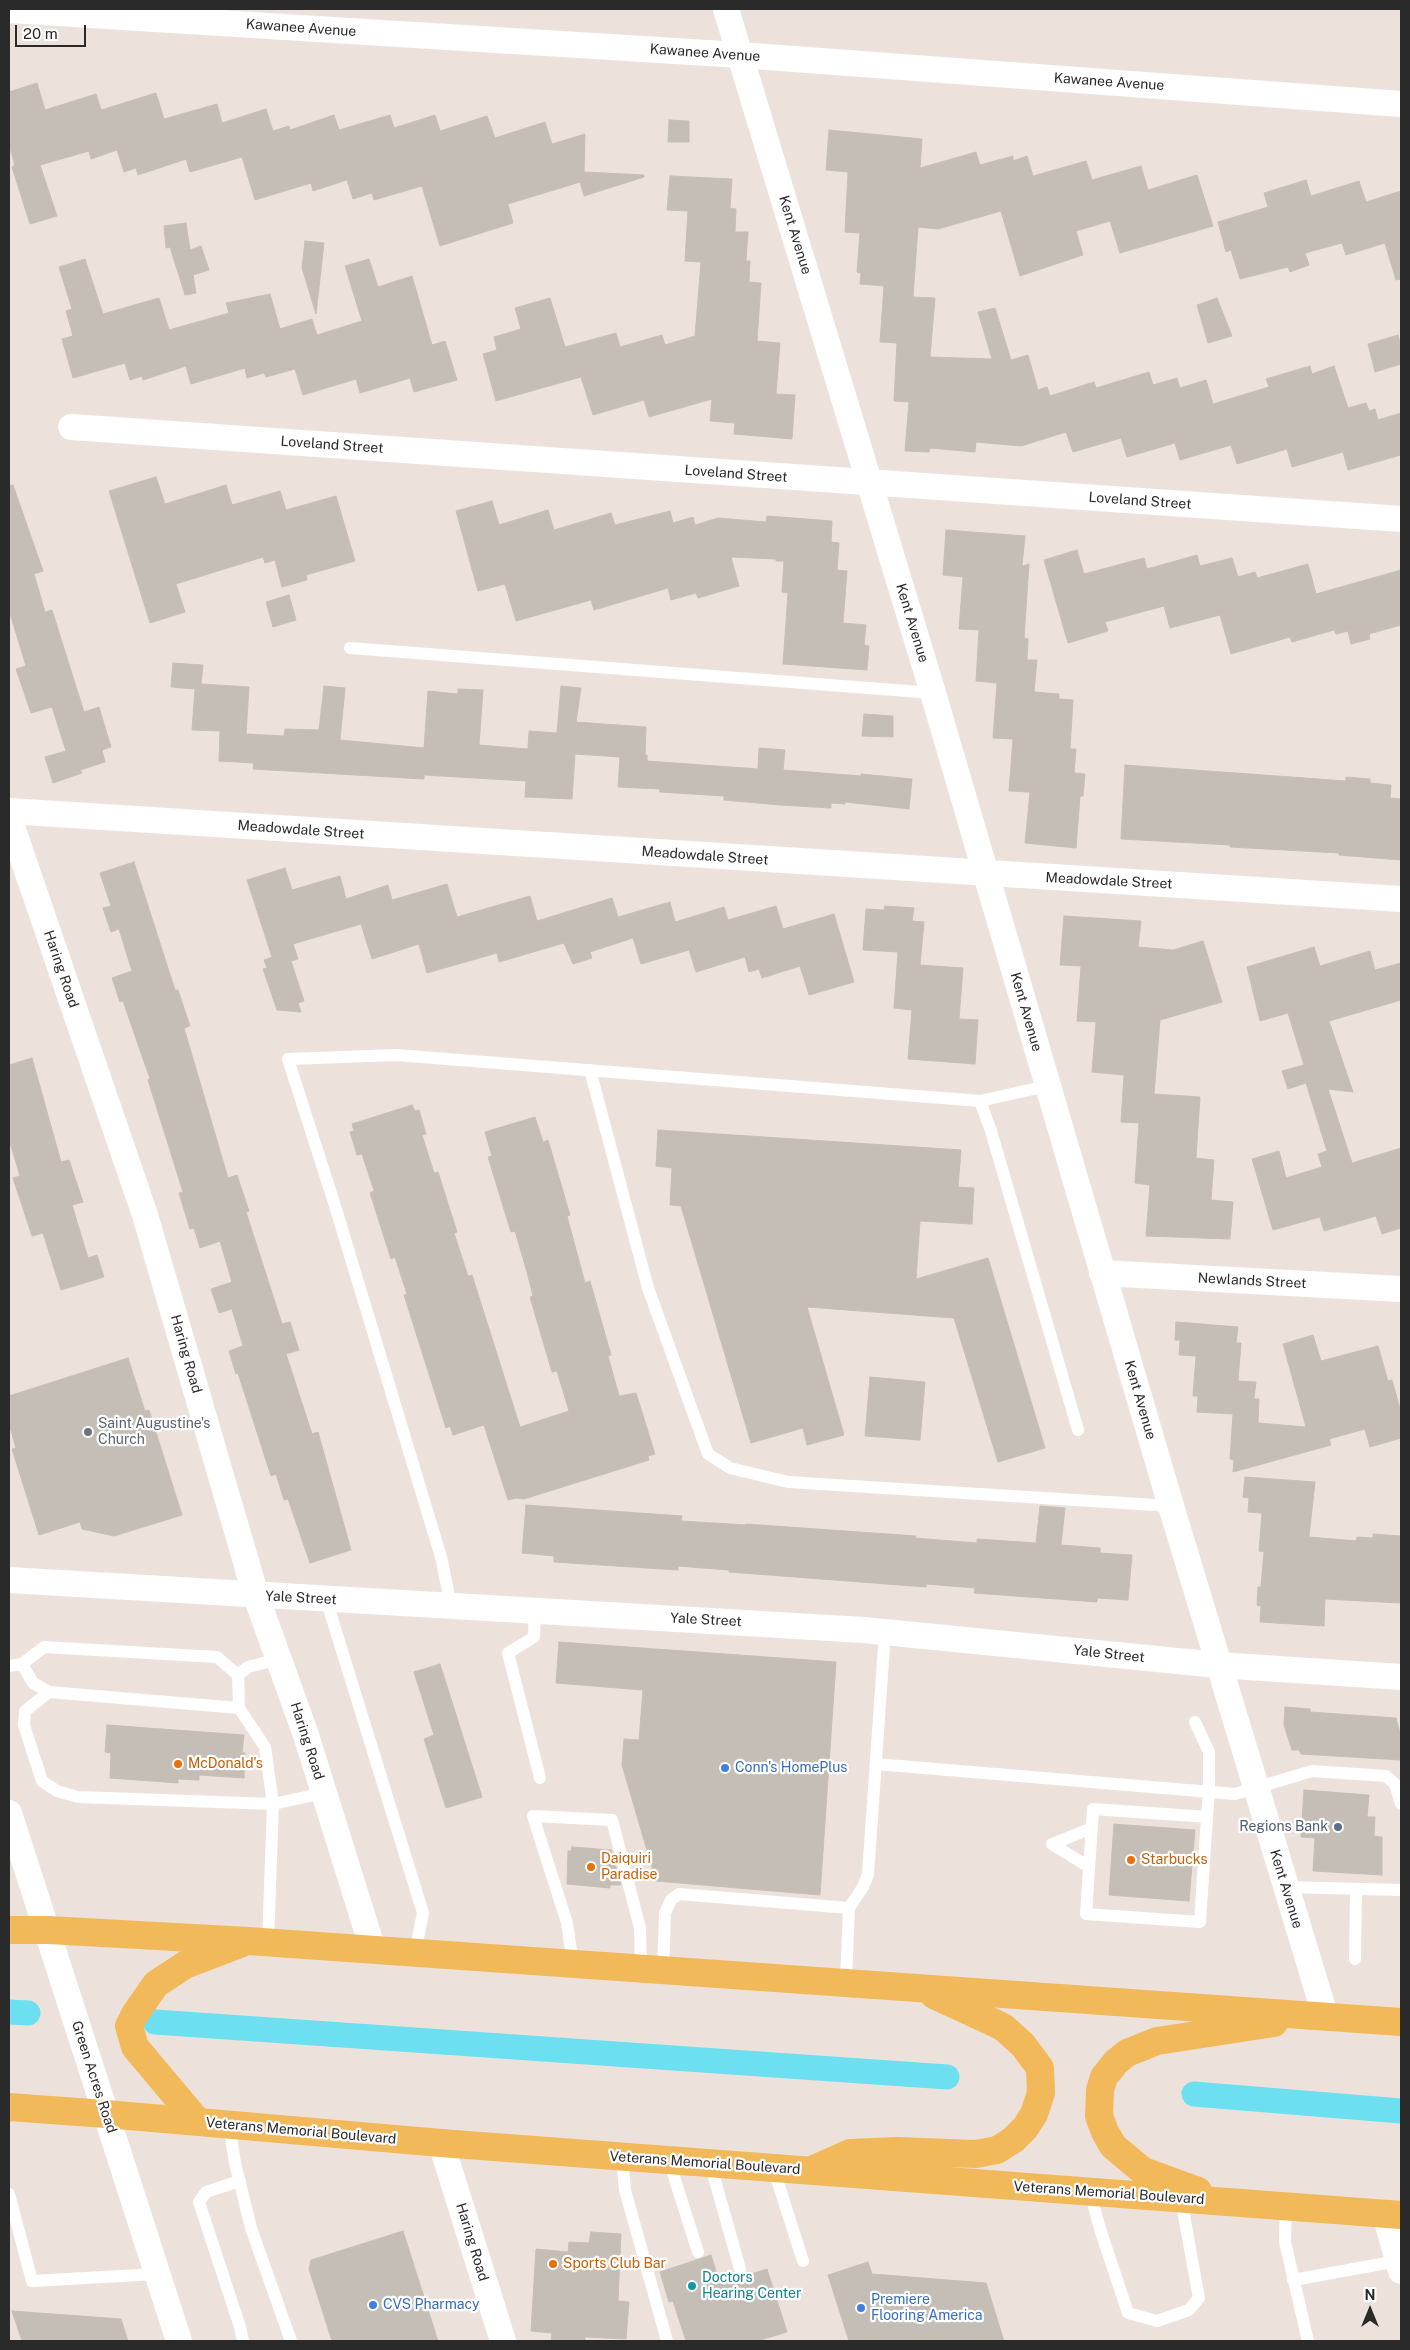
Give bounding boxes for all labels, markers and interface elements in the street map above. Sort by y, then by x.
scale bar [18,15,89,47]
street label: Kawanee Avenue [245,16,357,40]
text: 20 m [23,25,58,42]
street label: Kawanee Avenue [649,41,761,65]
street label: Kawanee Avenue [1053,70,1165,94]
street label: Kent Avenue [775,193,815,277]
street label: Loveland Street [280,433,384,457]
street label: Loveland Street [684,462,788,486]
street label: Loveland Street [1088,489,1192,513]
street label: Kent Avenue [892,581,932,665]
street label: Meadowdale Street [237,817,365,843]
street label: Meadowdale Street [641,843,769,869]
street label: Meadowdale Street [1045,869,1173,893]
street label: Haring Road [40,928,82,1010]
street label: Kent Avenue [1007,970,1045,1054]
street label: Newlands Street [1197,1270,1307,1292]
street label: Haring Road [167,1313,205,1395]
street label: Kent Avenue [1121,1358,1159,1442]
place label: Saint Augustine's Church [98,1416,210,1448]
marker: Saint Augustine's Church [82,1426,94,1438]
street label: Yale Street [265,1588,337,1608]
street label: Yale Street [670,1610,742,1630]
street label: Yale Street [1073,1642,1145,1666]
street label: Haring Road [287,1700,327,1782]
place label: McDonald's [188,1756,263,1772]
marker: McDonald's [172,1758,184,1770]
place label: Conn's HomePlus [735,1760,847,1776]
marker: Conn's HomePlus [719,1762,731,1774]
place label: Regions Bank [1239,1819,1328,1835]
marker: Regions Bank [1332,1821,1344,1833]
street label: Kent Avenue [1266,1847,1306,1931]
place label: Daiquiri Paradise [601,1851,657,1884]
place label: Starbucks [1141,1852,1207,1868]
marker: Starbucks [1125,1854,1137,1866]
marker: Daiquiri Paradise [585,1861,597,1873]
street label: Green Acres Road [68,2019,120,2135]
street label: Veterans Memorial Boulevard [205,2114,397,2148]
street label: Veterans Memorial Boulevard [609,2148,801,2178]
street label: Veterans Memorial Boulevard [1013,2178,1205,2208]
street label: Haring Road [452,2201,492,2283]
place label: Sports Club Bar [563,2256,666,2272]
marker: Sports Club Bar [547,2258,559,2270]
place label: Doctors Hearing Center [702,2270,801,2302]
marker: Doctors Hearing Center [686,2280,698,2292]
north arrow [1345,2285,1395,2335]
text: N [1365,2287,1375,2303]
place label: Premiere Flooring America [871,2292,982,2324]
place label: CVS Pharmacy [383,2297,480,2313]
marker: CVS Pharmacy [367,2299,379,2311]
marker: Premiere Flooring America [855,2302,867,2314]

